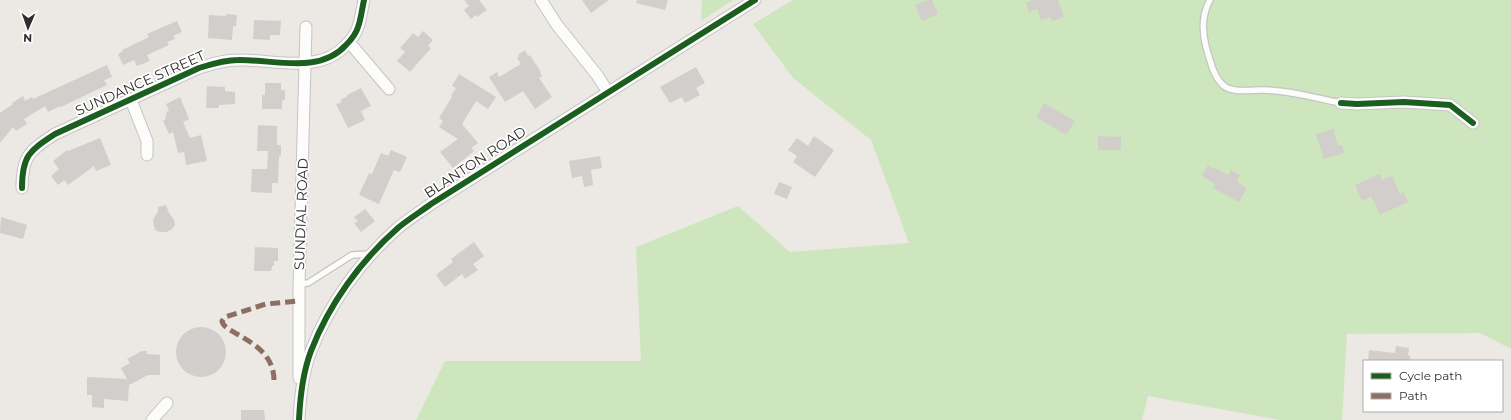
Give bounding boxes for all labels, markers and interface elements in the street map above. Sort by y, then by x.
north arrow [8,8,48,48]
text: N [23,31,32,45]
street label: SUNDANCE STREET [72,46,208,120]
street label: BLANTON ROAD [421,122,529,202]
street label: SUNDIAL ROAD [290,158,312,270]
legend [1363,360,1503,412]
text: Cycle path [1399,368,1462,383]
text: Path [1399,388,1428,403]

